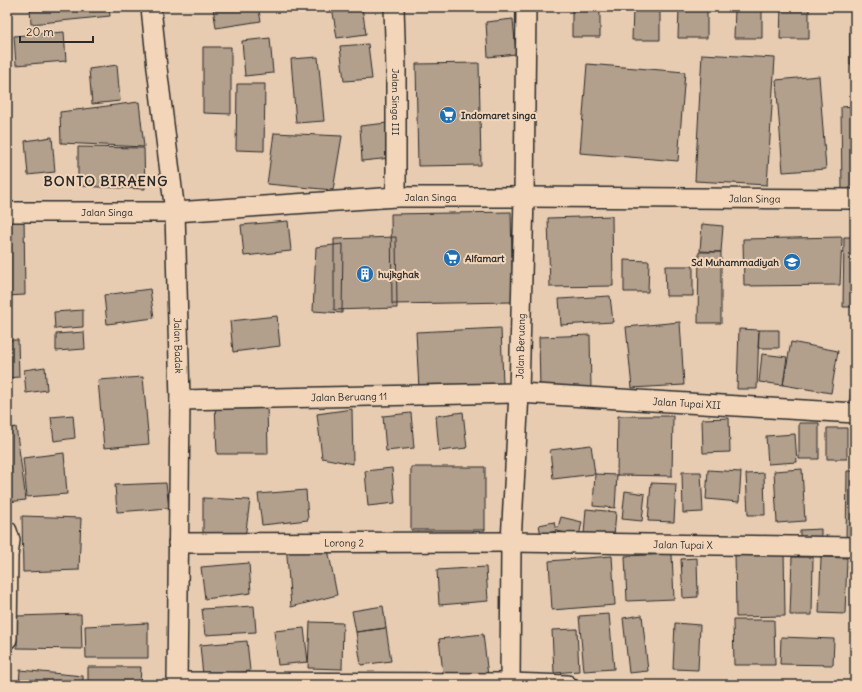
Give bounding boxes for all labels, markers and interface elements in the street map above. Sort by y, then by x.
scale bar [20,18,93,44]
text: 20 m [26,24,54,39]
street label: Jalan Singa III [390,68,403,136]
supermarket icon: Indomaret singa [438,105,458,125]
place label: Indomaret singa [461,109,536,122]
district label: BONTO BIRAENG [44,172,168,190]
street label: Jalan Singa [405,191,457,204]
street label: Jalan Singa [729,192,781,205]
street label: Jalan Singa [81,206,133,219]
supermarket icon: Alfamart [442,248,462,268]
place label: Alfamart [465,252,505,265]
school or university icon: Sd Muhammadiyah [782,252,802,272]
place label: Sd Muhammadiyah [691,256,779,269]
building icon: hujkghak [355,264,375,284]
place label: hujkghak [378,268,419,281]
street label: Jalan Beruang [513,313,528,379]
street label: Jalan Badak [171,317,186,374]
street label: Jalan Beruang 11 [311,389,387,404]
street label: Jalan Tupai XII [652,394,721,411]
street label: Lorong 2 [324,536,364,549]
street label: Jalan Tupai X [653,538,714,551]

